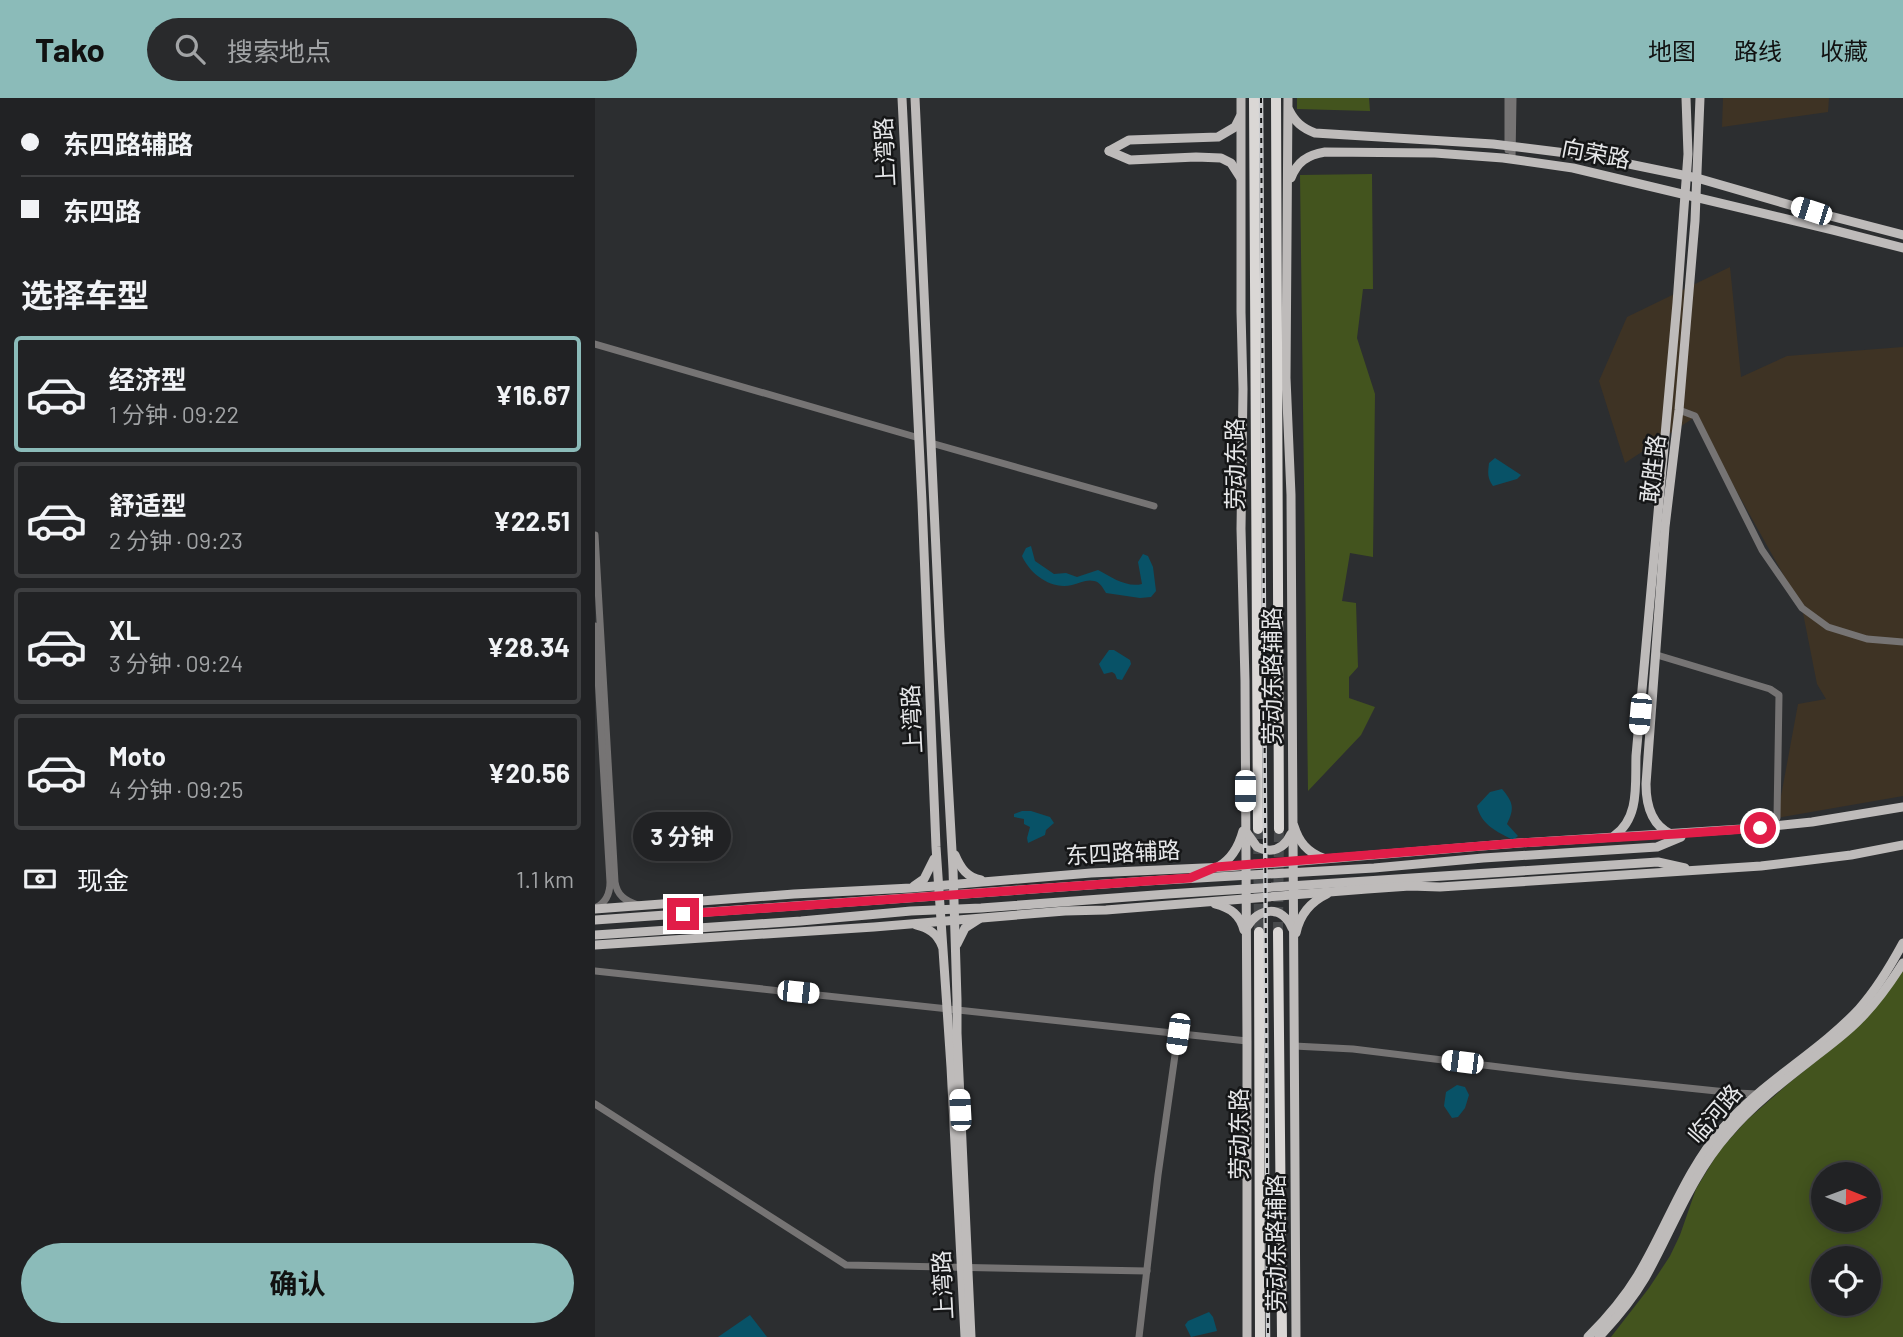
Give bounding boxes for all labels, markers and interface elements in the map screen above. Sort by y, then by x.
search box [147,18,637,81]
text: Tako [35,29,105,69]
icon: search [171,30,209,68]
text: 搜索地点 [227,35,331,66]
text: 地图 [1648,36,1696,65]
text: 路线 [1734,36,1782,65]
text: 收藏 [1820,36,1868,65]
street label: 上湾路 [868,117,900,187]
text: 东四路辅路 [63,128,193,159]
street label: 向荣路 [1560,133,1633,173]
text: 东四路 [63,195,141,226]
car [1788,195,1835,227]
text: 选择车型 [21,275,149,313]
icon: car [25,363,88,426]
text: 经济型 [109,363,187,394]
text: ¥16.67 [495,379,570,410]
text: 1 分钟 · 09:22 [109,400,239,428]
street label: 劳动东路 [1220,418,1248,510]
street label: 敢胜路 [1634,433,1670,505]
icon: car [25,489,88,552]
text: 舒适型 [109,489,187,520]
text: ¥22.51 [493,505,570,536]
text: 2 分钟 · 09:23 [109,526,243,554]
street label: 劳动东路辅路 [1257,607,1285,745]
text: XL [109,614,140,645]
icon: car [25,615,88,678]
text: ¥28.34 [487,631,570,662]
text: 3 分钟 · 09:24 [109,649,243,677]
street label: 上湾路 [895,684,927,754]
car [1628,692,1653,736]
text: Moto [109,740,166,771]
icon: car [25,741,88,804]
text: ¥20.56 [488,757,570,788]
car [1235,770,1256,812]
text: 4 分钟 · 09:25 [109,775,243,803]
callout: 3 分钟 [634,812,732,862]
route start [1744,812,1776,844]
text: 3 分钟 [650,822,714,850]
street label: 东四路辅路 [1065,835,1181,869]
icon: cash [21,860,59,898]
text: 现金 [77,864,129,895]
text: 1.1 km [516,865,574,893]
route end [667,898,699,930]
car [777,979,820,1005]
car [1165,1012,1192,1056]
car [1440,1049,1485,1075]
street label: 临河路 [1681,1078,1747,1149]
car [949,1088,972,1132]
street label: 劳动东路 [1224,1088,1252,1180]
north arrow [1811,1162,1881,1232]
map controls [1811,1162,1881,1316]
street label: 劳动东路辅路 [1261,1174,1289,1312]
button: 确认 [21,1243,574,1323]
button: locate [1811,1246,1881,1316]
street label: 上湾路 [926,1250,958,1320]

